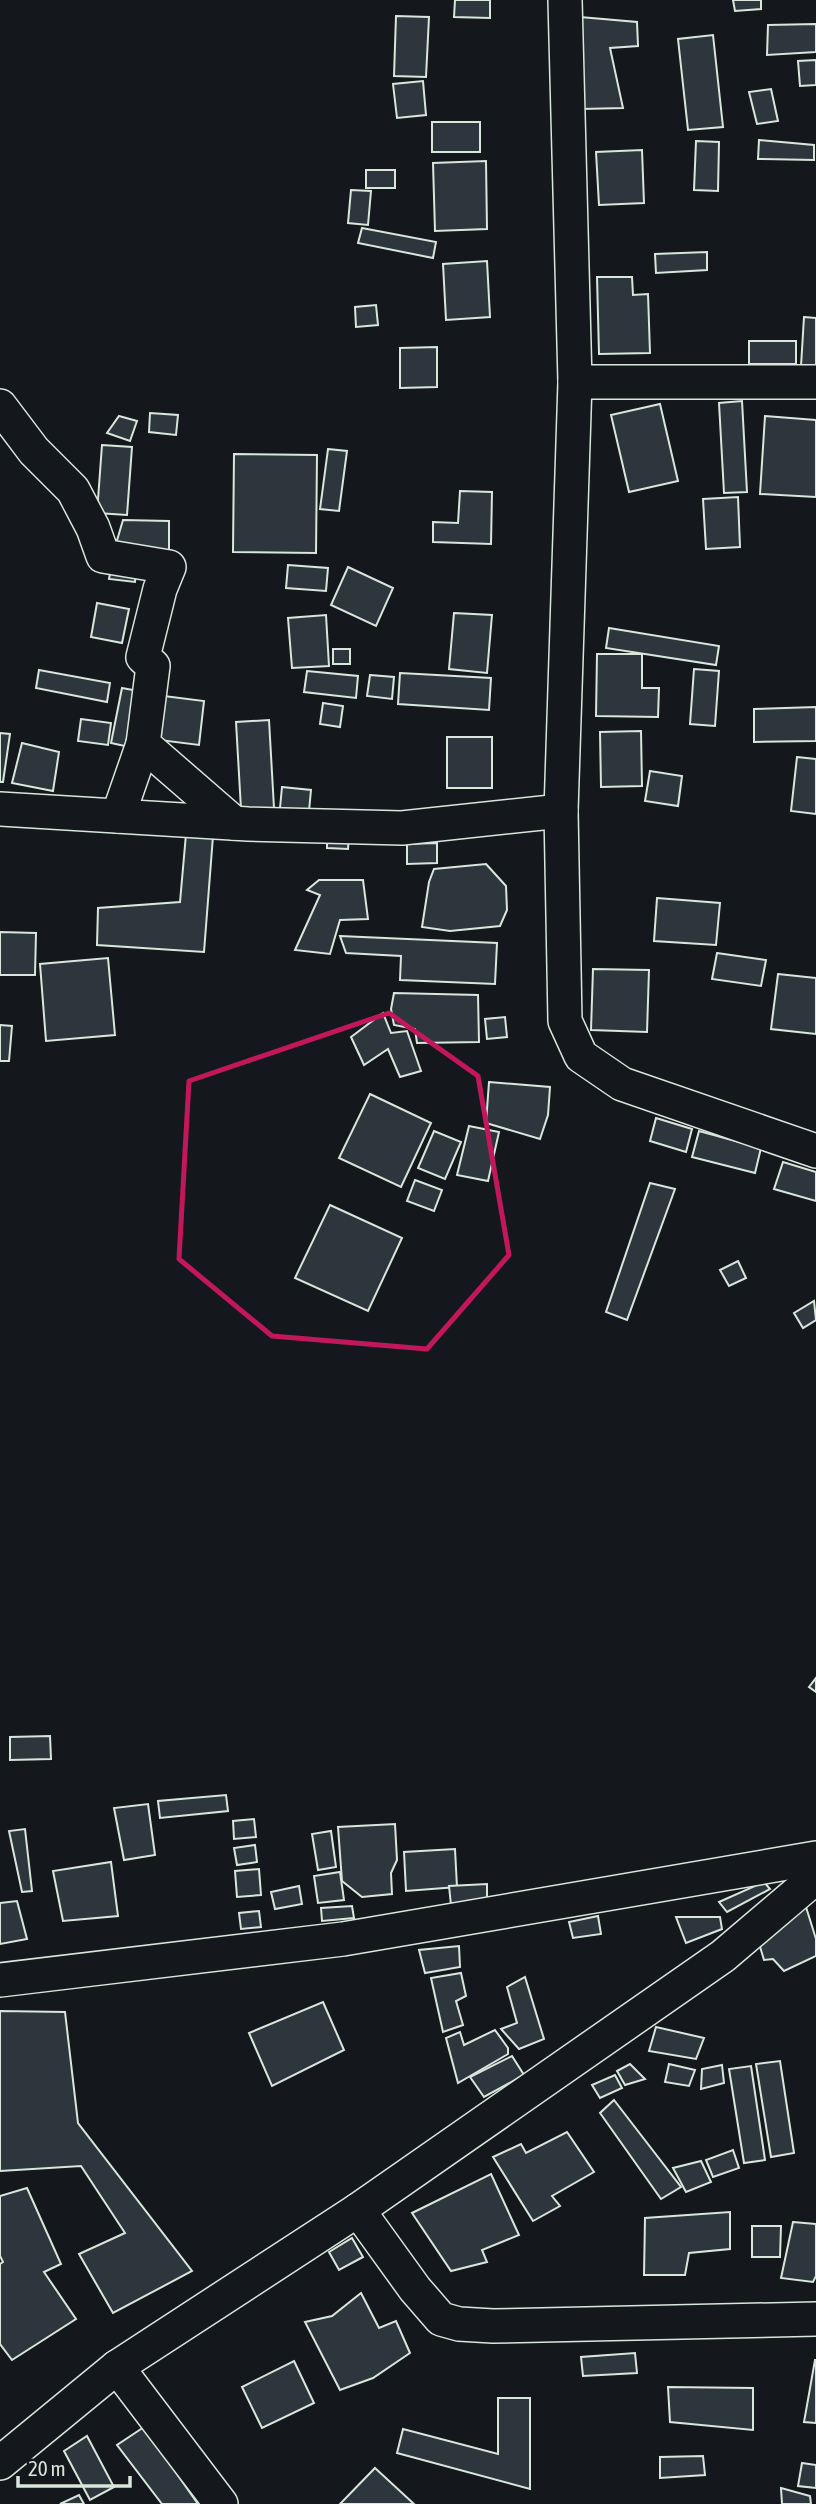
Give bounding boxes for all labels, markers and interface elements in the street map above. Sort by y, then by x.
scale bar [18,2444,130,2488]
text: 20 m [28,2456,66,2480]

